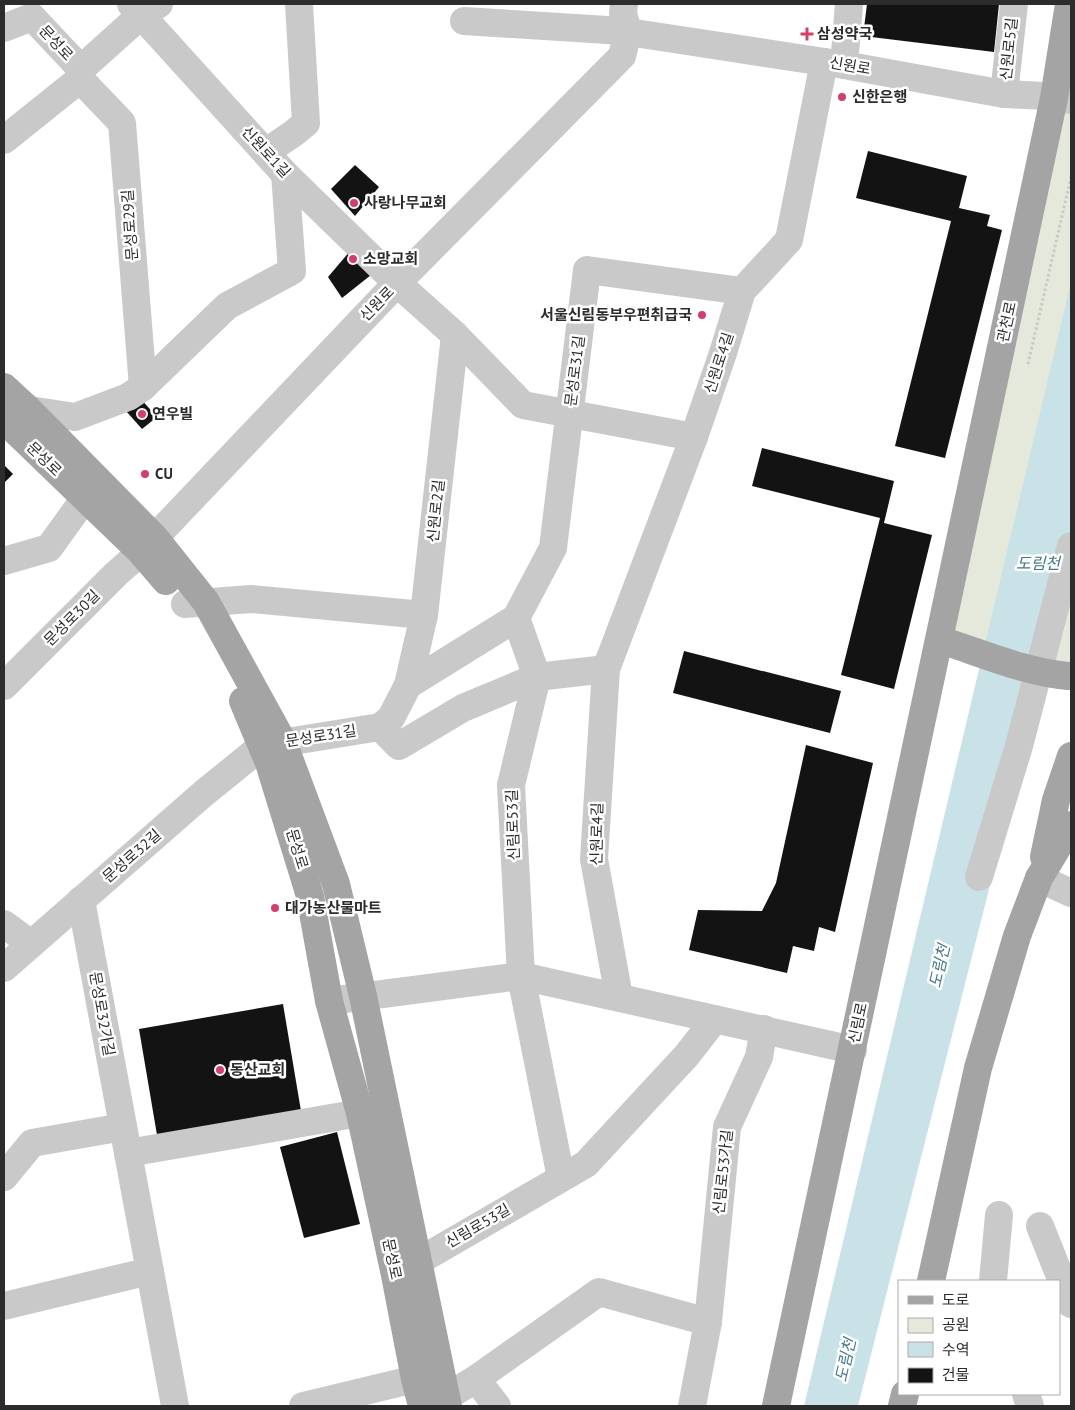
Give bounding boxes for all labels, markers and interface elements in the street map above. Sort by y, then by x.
street label: 신원로5길 [996,16,1021,81]
street label: 문성로 [35,21,77,64]
place label: 삼성약국 [817,24,872,43]
marker: 삼성약국 [801,28,813,40]
street label: 신원로 [828,53,872,78]
place label: 신한은행 [852,87,907,106]
marker: 신한은행 [836,91,848,103]
street label: 신원로1길 [238,122,295,181]
street label: 문성로29길 [118,189,141,261]
place label: 사랑나무교회 [364,193,447,212]
marker: 사랑나무교회 [348,197,360,209]
place label: 소망교회 [363,249,418,268]
marker: 소망교회 [347,253,359,265]
street label: 신원로 [355,282,398,325]
street label: 관천로 [993,300,1020,344]
place label: 서울신림동부우편취급국 [540,305,692,324]
marker: 서울신림동부우편취급국 [696,309,708,321]
street label: 신원로4길 [700,330,737,396]
street label: 문성로31길 [561,334,588,408]
place label: 연우빌 [152,404,193,423]
marker: 연우빌 [136,408,148,420]
street label: 문성로 [23,437,66,480]
place label: CU [155,464,173,483]
marker: CU [139,468,151,480]
street label: 신원로2길 [423,478,448,543]
water label: 도림천 [1016,553,1062,573]
street label: 문성로30길 [40,586,104,650]
street label: 문성로31길 [284,721,358,750]
street label: 신림로53길 [502,789,523,861]
street label: 신원로4길 [586,802,607,866]
street label: 문성로32길 [98,825,165,886]
street label: 문성로 [282,826,313,871]
place label: 대가농산물마트 [285,898,382,917]
marker: 대가농산물마트 [269,902,281,914]
water label: 도림천 [924,940,954,990]
street label: 문성로32가길 [86,970,119,1058]
street label: 신림로 [844,1001,871,1045]
place label: 동산교회 [230,1060,285,1079]
marker: 동산교회 [214,1064,226,1076]
street label: 신림로53가길 [709,1129,736,1215]
street label: 신림로53길 [442,1199,513,1252]
street label: 문성로 [379,1237,406,1281]
legend [898,1280,1060,1395]
text: 도로 [942,1290,970,1309]
text: 공원 [942,1315,970,1334]
water label: 도림천 [830,1334,860,1384]
text: 수역 [942,1340,970,1359]
text: 건물 [942,1365,970,1384]

